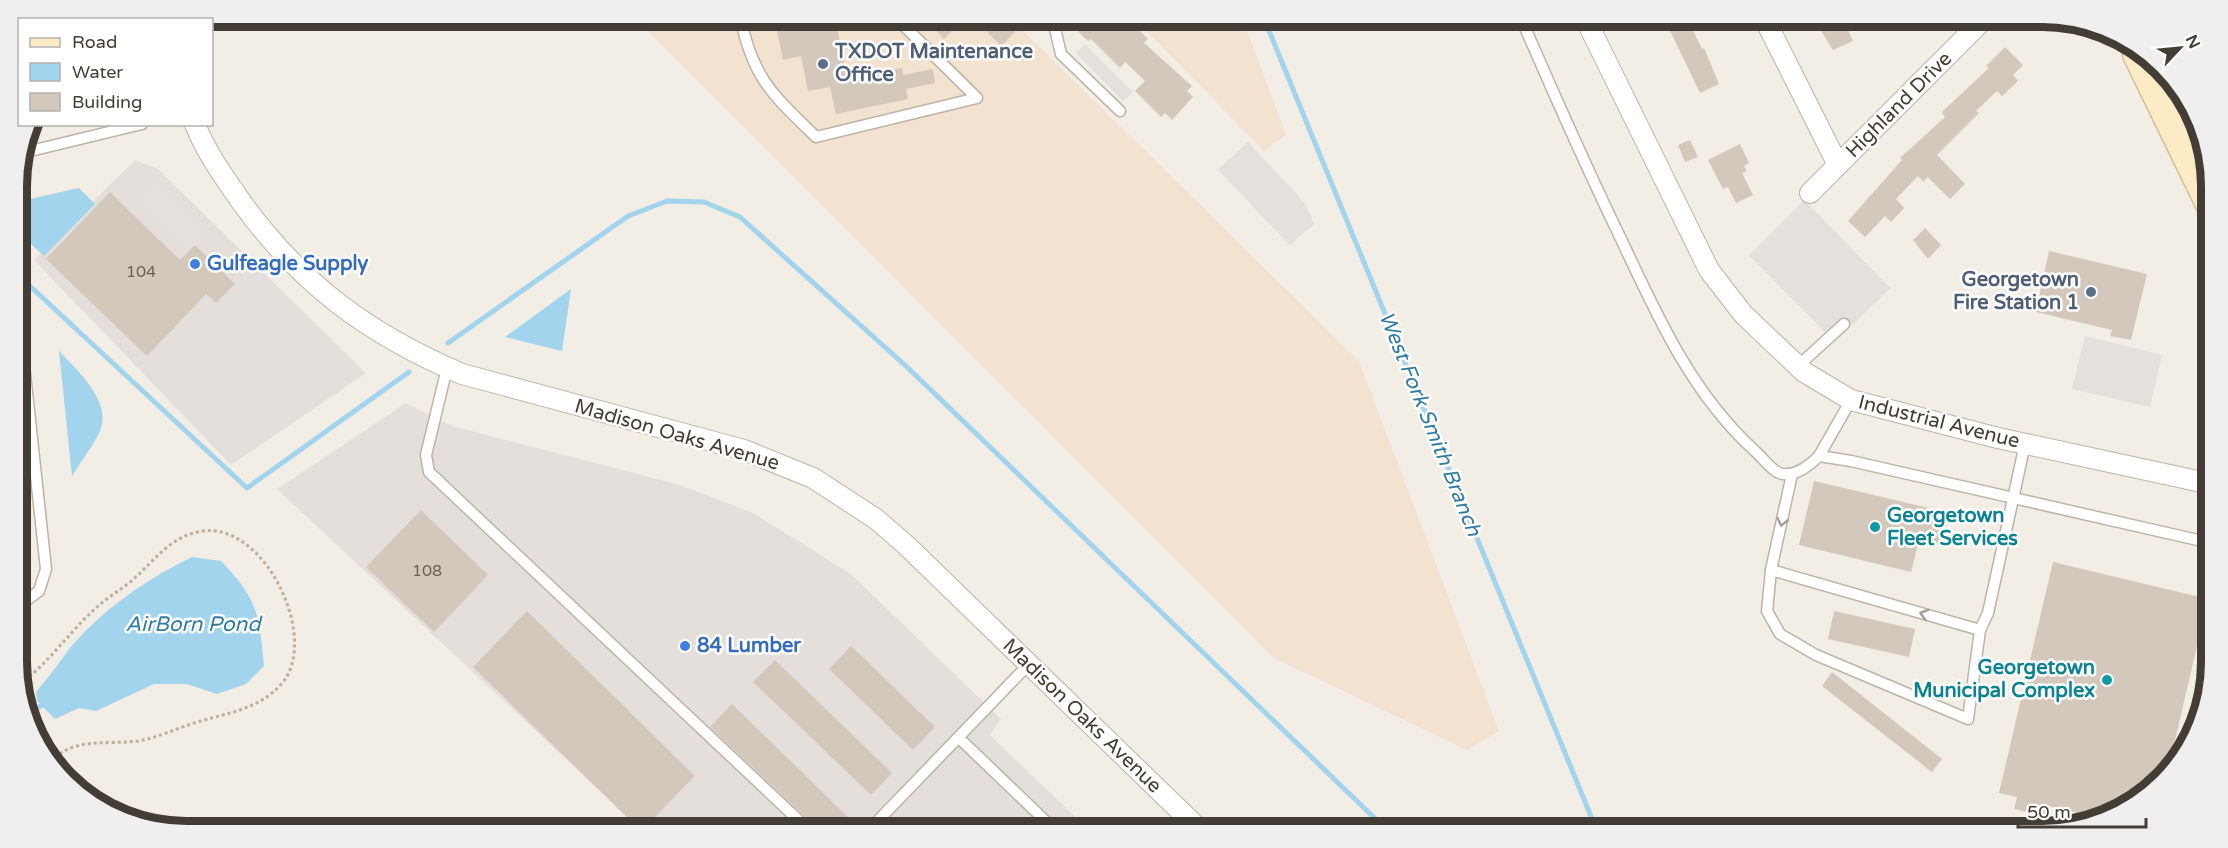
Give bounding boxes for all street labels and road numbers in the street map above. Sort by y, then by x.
street label: Highland Drive [1841,47,1957,163]
street label: Industrial Avenue [1856,390,2022,454]
street label: Madison Oaks Avenue [572,394,782,476]
street label: Madison Oaks Avenue [997,634,1167,798]

